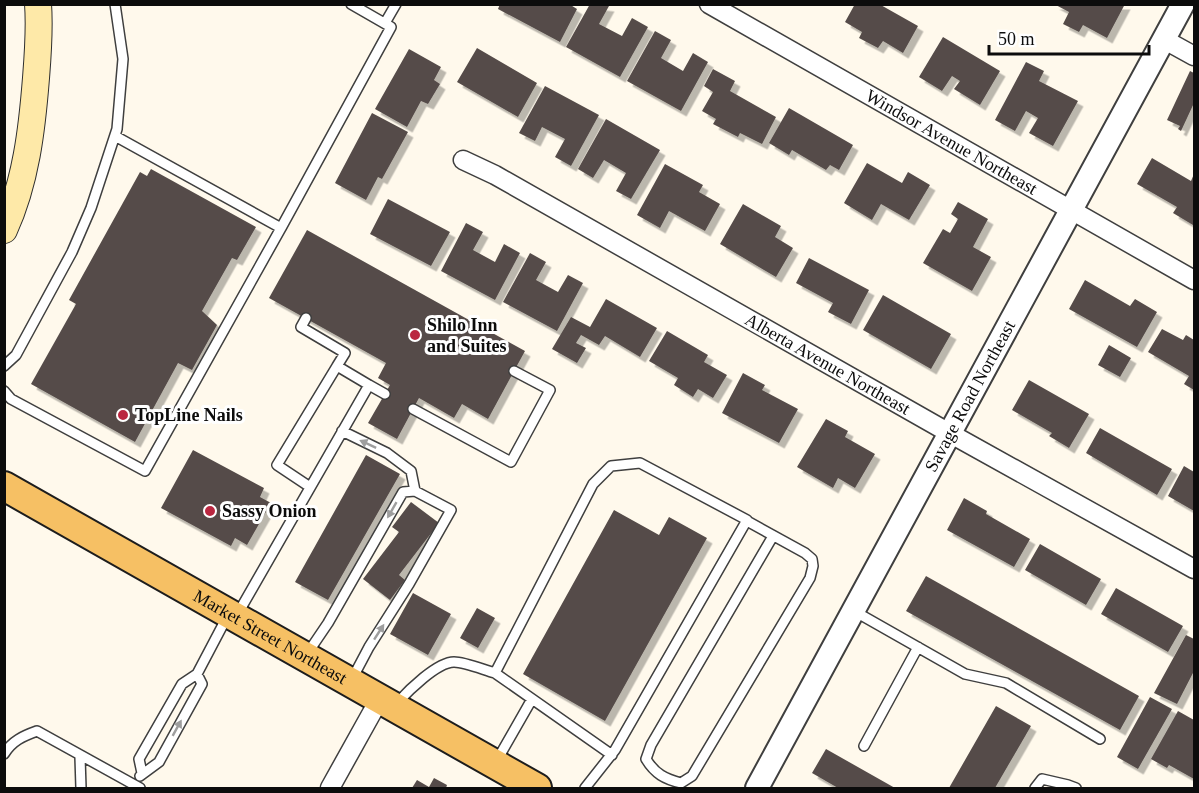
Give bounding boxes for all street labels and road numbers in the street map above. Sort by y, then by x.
street label: Windsor Avenue Northeast [862,85,1041,199]
street label: Alberta Avenue Northeast [742,309,914,419]
street label: Savage Road Northeast [921,317,1019,475]
street label: Market Street Northeast [190,585,350,688]

